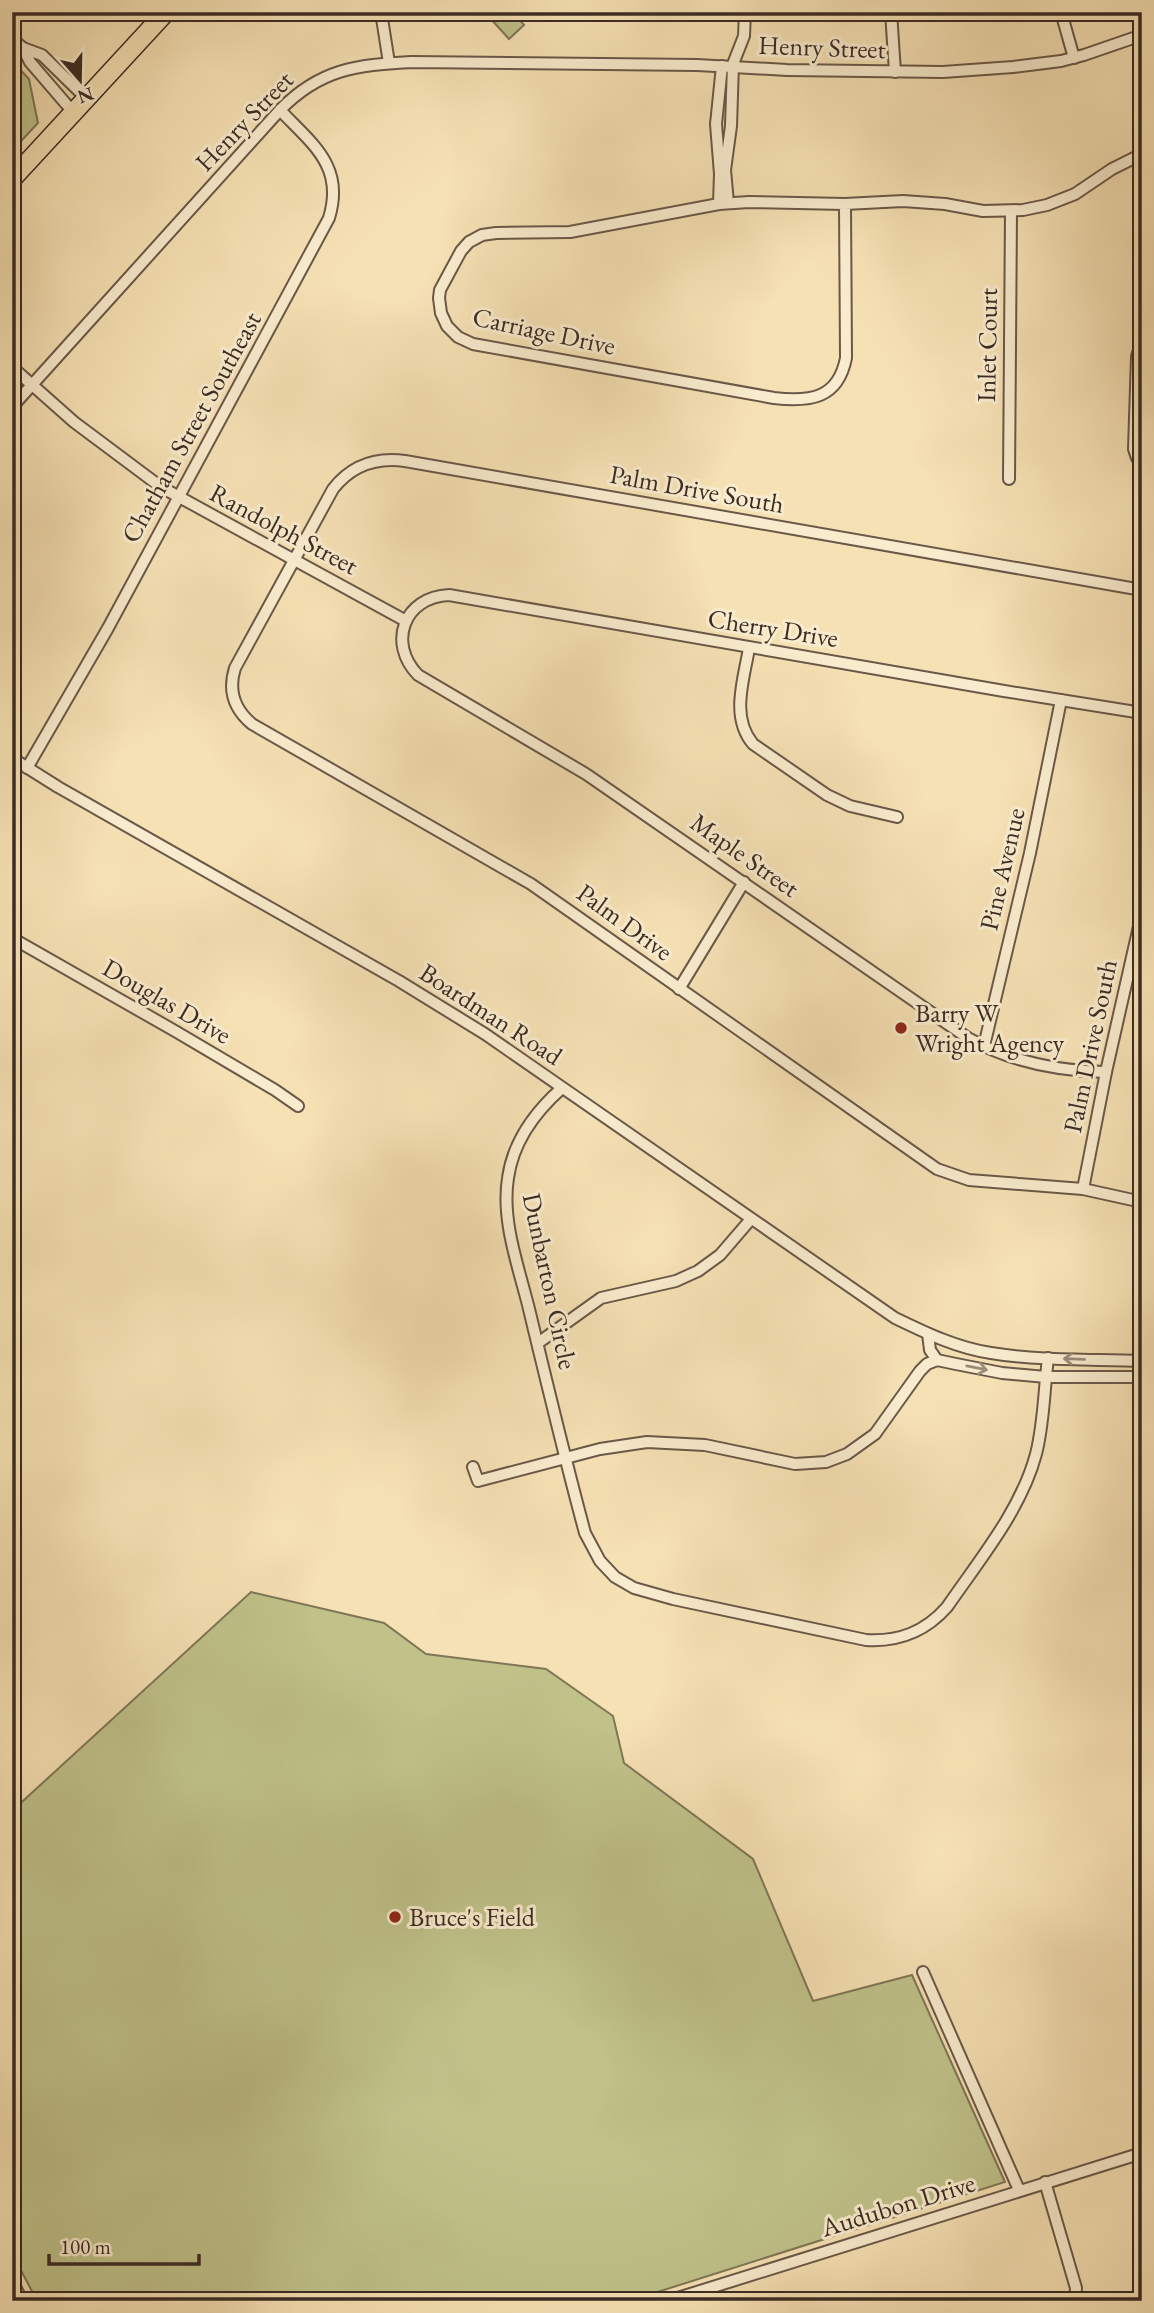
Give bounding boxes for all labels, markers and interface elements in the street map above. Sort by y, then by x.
street label: Henry Street [758,28,886,66]
north arrow [46,46,116,116]
street label: Henry Street [188,63,300,179]
text: N [74,81,97,110]
street label: Inlet Court [969,288,1005,402]
street label: Carriage Drive [469,299,619,363]
street label: Chatham Street Southeast [113,305,269,549]
street label: Palm Drive South [607,457,787,521]
street label: Randolph Street [204,476,364,582]
street label: Cherry Drive [705,601,841,655]
street label: Maple Street [684,805,806,905]
street label: Pine Avenue [971,805,1033,933]
street label: Palm Drive [570,876,680,968]
street label: Douglas Drive [96,950,238,1052]
street label: Boardman Road [413,955,570,1073]
street label: Palm Drive South [1055,956,1125,1136]
place label: Barry W Wright Agency [915,996,1065,1060]
marker: Barry W Wright Agency [893,1020,909,1036]
street label: Dunbarton Circle [515,1190,585,1372]
one-way arrow [1062,1352,1085,1365]
one-way arrow [965,1362,988,1376]
place label: Bruce's Field [409,1900,536,1934]
marker: Bruce's Field [387,1909,403,1925]
street label: Audubon Drive [816,2165,979,2245]
scale bar [49,2222,200,2266]
text: 100 m [60,2233,111,2260]

